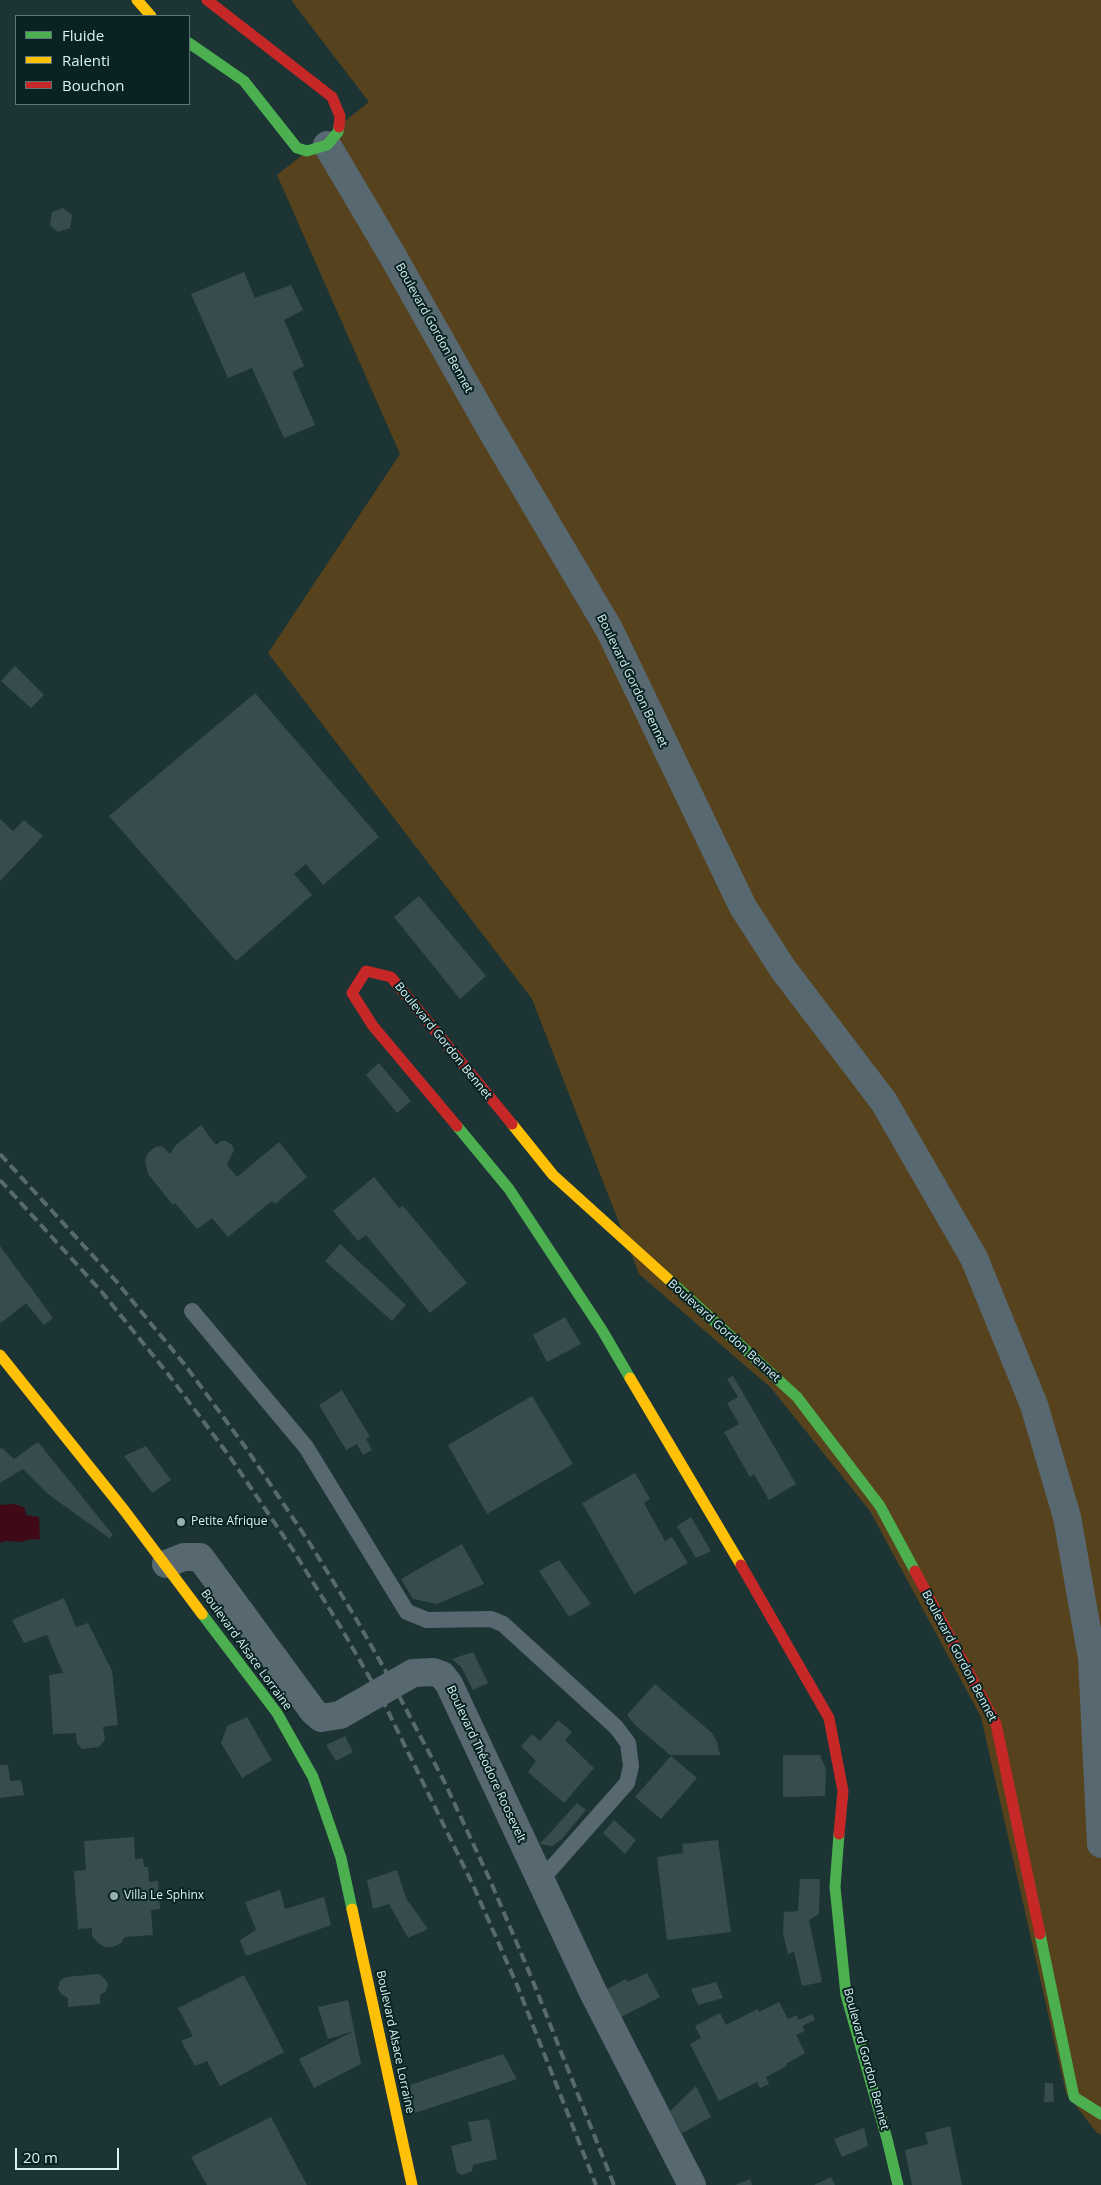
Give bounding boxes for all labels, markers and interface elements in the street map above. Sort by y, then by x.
legend [15,15,190,105]
text: Fluide [62,25,104,45]
text: Ralenti [62,50,110,70]
text: Bouchon [62,75,125,95]
street label: Boulevard Gordon Bennet [392,261,476,395]
street label: Boulevard Gordon Bennet [593,612,671,750]
street label: Boulevard Gordon Bennet [391,980,495,1102]
street label: Boulevard Gordon Bennet [665,1277,783,1385]
place label: Petite Afrique [191,1515,267,1529]
marker: Petite Afrique [175,1516,187,1528]
street label: Boulevard Alsace Lorraine [197,1587,295,1713]
street label: Boulevard Gordon Bennet [918,1588,1000,1724]
street label: Boulevard Théodore Roosevelt [443,1683,529,1845]
place label: Villa Le Sphinx [124,1889,204,1903]
marker: Villa Le Sphinx [108,1890,120,1902]
street label: Boulevard Alsace Lorraine [373,1969,417,2115]
street label: Boulevard Gordon Bennet [840,1987,892,2131]
scale bar [18,2138,121,2170]
text: 20 m [23,2147,58,2167]

